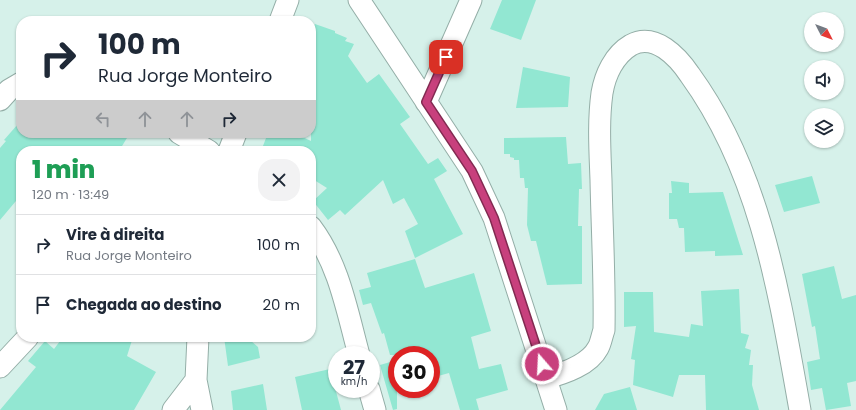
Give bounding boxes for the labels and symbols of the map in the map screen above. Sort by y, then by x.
north arrow [804,12,844,52]
pin [429,40,463,74]
position arrow [521,343,563,385]
speed limit sign: 30 [388,346,440,398]

